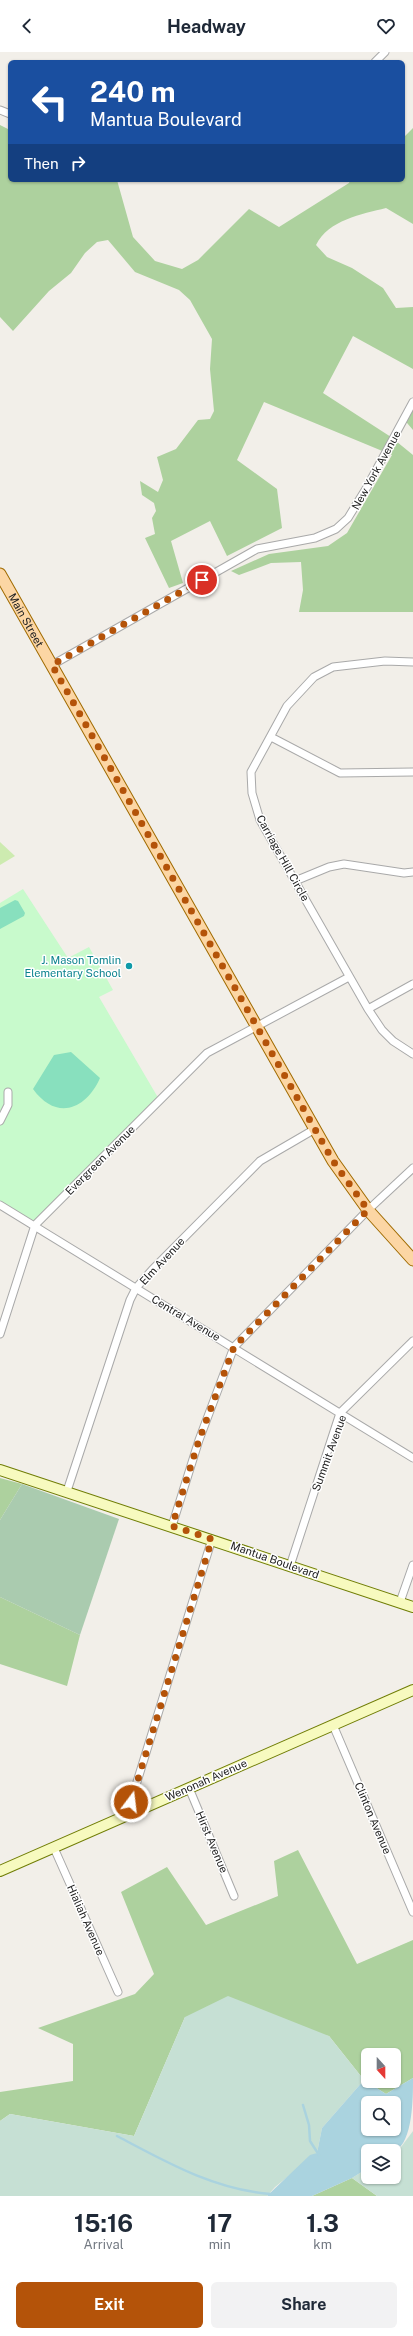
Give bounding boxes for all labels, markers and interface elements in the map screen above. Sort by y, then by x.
icon: back [16,15,38,37]
icon: heart [375,15,397,37]
text: Headway [167,16,246,37]
text: 240 m [90,75,176,108]
icon: left [24,76,76,128]
text: Mantua Boulevard [90,109,242,130]
icon: right [67,152,89,174]
text: Then [24,155,59,172]
street label: New York Avenue [349,428,403,512]
pin [185,563,219,597]
icon: arrive [191,569,213,591]
street label: Main Street [6,591,46,649]
street label: Carriage Hill Circle [254,813,312,903]
place label: J. Mason Tomlin Elementary School [24,954,121,979]
marker: J. Mason Tomlin Elementary School [124,961,134,971]
street label: Evergreen Avenue [63,1123,137,1197]
street label: Elm Avenue [137,1235,187,1287]
street label: Central Avenue [149,1293,223,1343]
street label: Summit Avenue [310,1413,348,1493]
street label: Mantua Boulevard [229,1539,321,1581]
street label: Wenonah Avenue [163,1757,249,1803]
street label: Clinton Avenue [352,1780,394,1856]
position arrow [110,1781,152,1823]
street label: Hirst Avenue [194,1809,230,1875]
street label: Hialiah Avenue [65,1883,107,1957]
north arrow [361,2048,401,2088]
map controls [361,2048,401,2184]
button: search [361,2096,401,2136]
button: layers [361,2144,401,2184]
text: 15:16 [74,2209,133,2237]
text: 17 [207,2209,232,2237]
text: 1.3 [306,2209,339,2237]
text: Arrival [83,2237,124,2252]
text: min [209,2237,231,2252]
text: km [313,2237,332,2252]
button: Exit [16,2282,203,2328]
button: Share [211,2282,397,2328]

